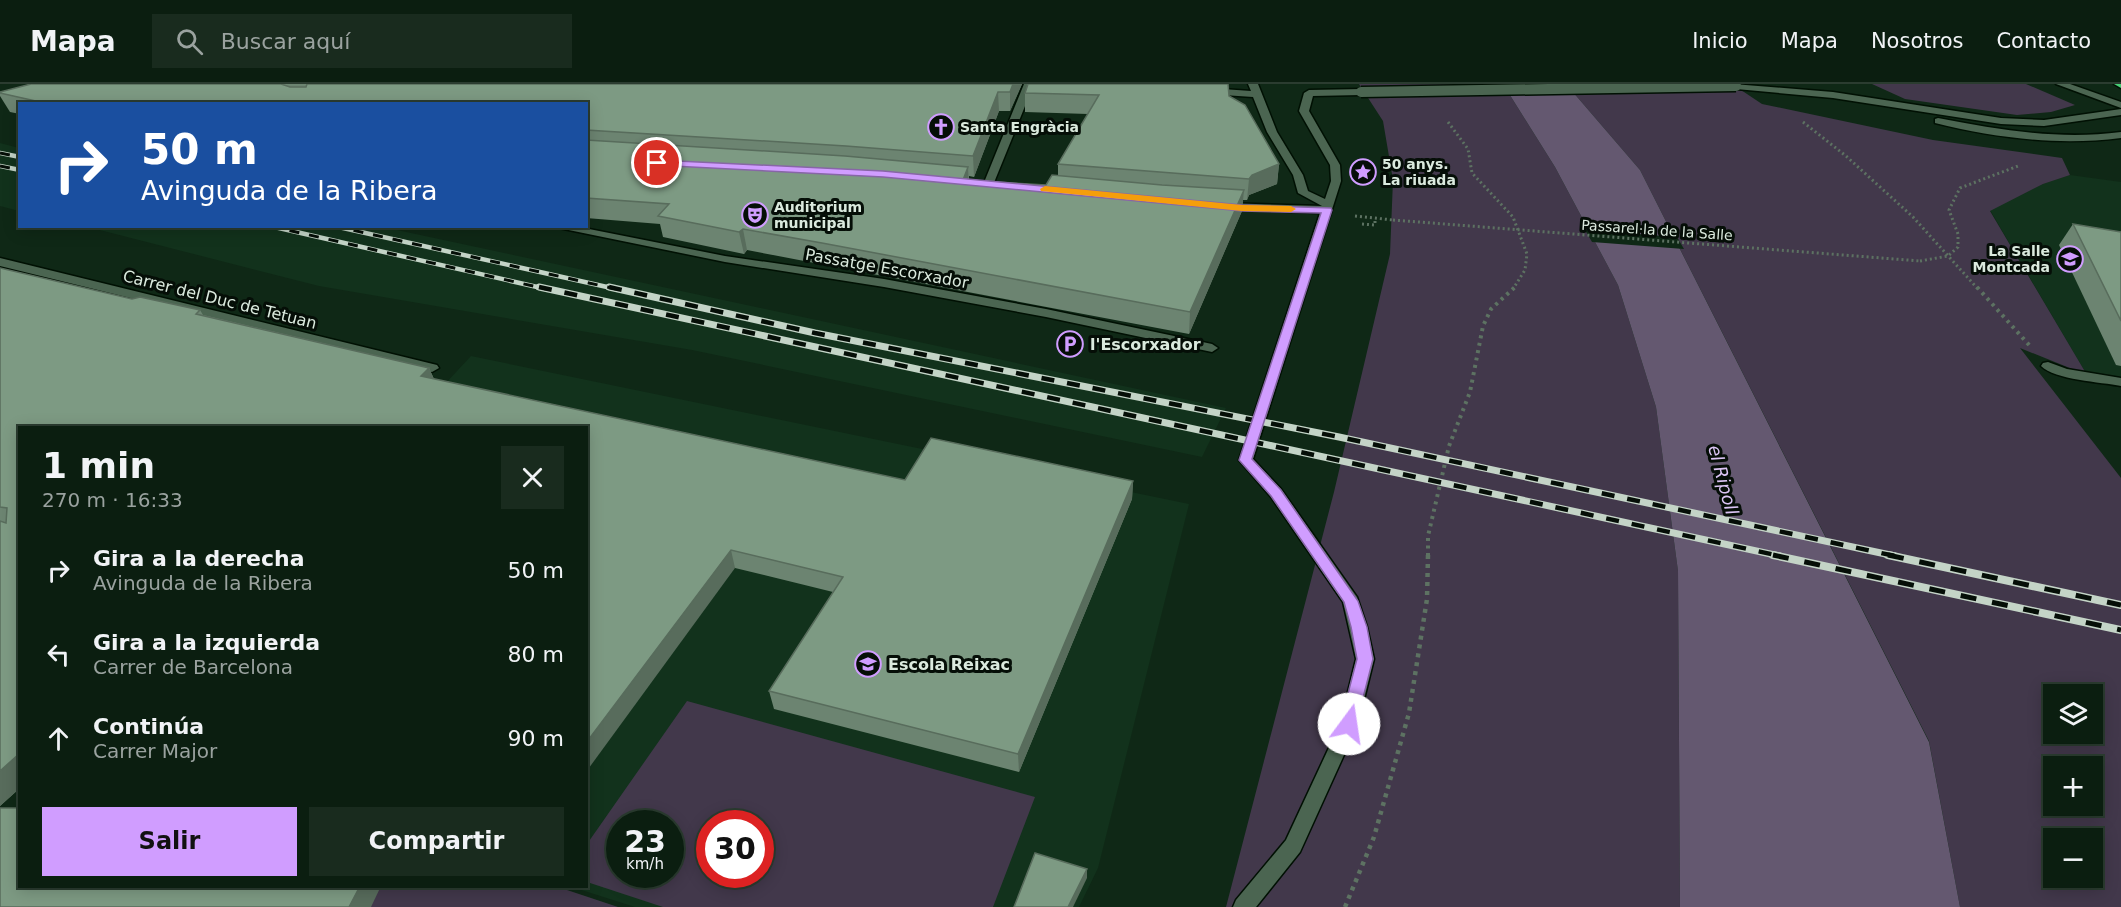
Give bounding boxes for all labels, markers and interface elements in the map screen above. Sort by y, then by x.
search box [152,14,572,68]
text: Mapa [30,25,116,58]
icon: search [173,25,206,58]
text: Buscar aquí [221,29,350,54]
text: Inicio [1692,29,1748,53]
text: Mapa [1781,29,1838,53]
text: Nosotros [1871,29,1963,53]
text: Contacto [1996,29,2091,53]
church icon: Santa Engràcia [926,112,956,142]
place label: Santa Engràcia [960,119,1079,135]
text: 50 m [141,125,258,174]
icon: right [42,126,120,204]
pin [631,137,682,188]
icon: arrive [640,146,673,179]
place label: 50 anys. La riuada [1382,156,1456,188]
place icon: 50 anys. La riuada [1348,157,1378,187]
text: Avinguda de la Ribera [141,175,438,206]
place label: Auditorium municipal [774,199,862,231]
theatre icon: Auditorium municipal [740,200,770,230]
street label: Passarel·la de la Salle [1581,217,1733,243]
place label: La Salle Montcada [1973,243,2050,275]
school or university icon: La Salle Montcada [2055,244,2085,274]
street label: Passatge Escorxador [804,245,970,292]
street label: Carrer del Duc de Tetuan [121,266,319,333]
parking icon: l'Escorxador [1055,329,1085,359]
place label: l'Escorxador [1090,335,1201,354]
water label: el Ripoll [1704,443,1743,517]
text: 1 min [42,445,155,486]
button: close [501,446,564,509]
text: 270 m · 16:33 [42,488,183,512]
text: Gira a la derecha [93,546,305,571]
icon: right [42,554,75,587]
text: 50 m [508,558,564,583]
text: Avinguda de la Ribera [93,571,313,595]
text: Gira a la izquierda [93,630,320,655]
icon: left [42,638,75,671]
text: 80 m [508,642,564,667]
school or university icon: Escola Reixac [853,649,883,679]
text: Carrer de Barcelona [93,655,293,679]
place label: Escola Reixac [888,655,1010,674]
map controls [2043,684,2103,888]
button: layers [2043,684,2103,744]
position arrow [1317,692,1381,756]
text: Continúa [93,714,204,739]
icon: ahead [42,722,75,755]
text: 90 m [508,726,564,751]
text: Carrer Major [93,739,217,763]
button: + [2043,756,2103,816]
button: Salir [42,807,297,876]
button: Compartir [309,807,564,876]
speed limit sign: 30 [696,810,774,888]
text: 23 [624,824,666,859]
button: − [2043,828,2103,888]
text: km/h [626,855,664,873]

